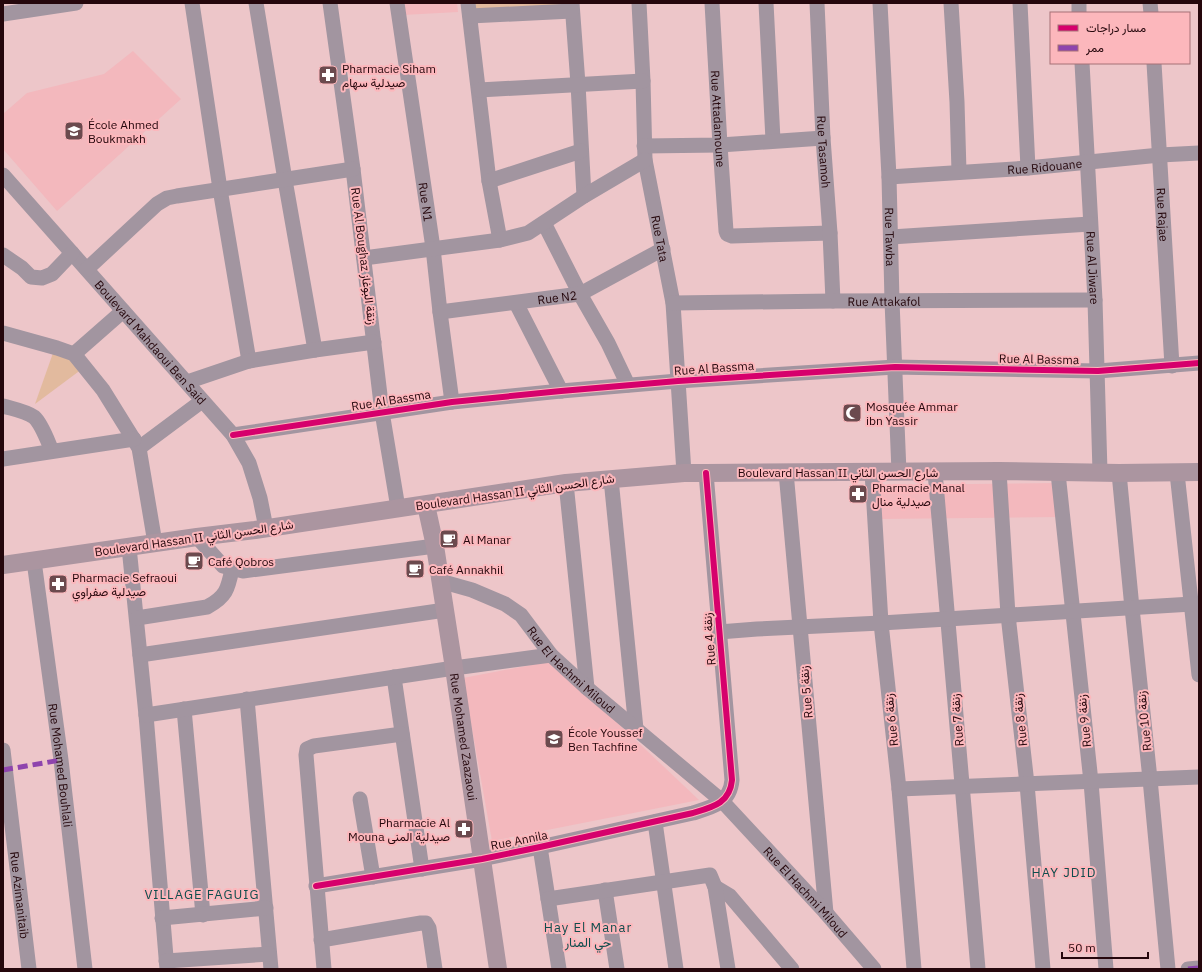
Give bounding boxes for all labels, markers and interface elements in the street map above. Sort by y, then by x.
legend [1050,12,1190,64]
text: مسار دراجات [1086,20,1146,36]
text: ممر [1085,40,1104,56]
place label: Pharmacie Siham صيدلية سهام [342,61,436,91]
pharmacy icon: Pharmacie Siham صيدلية سهام [317,64,339,86]
street label: Rue Attadamoune [708,70,729,168]
street label: Rue Tasamoh [815,115,834,189]
place label: École Ahmed Boukmakh [88,117,159,146]
school or university icon: École Ahmed Boukmakh [63,120,85,142]
street label: Rue Ridouane [1007,155,1083,177]
street label: Rue N1 [416,181,437,223]
street label: Rue Al Boughaz زنقة البوغاز [347,187,380,326]
street label: Rue Rajae [1154,187,1172,243]
street label: Rue Tawba [882,207,899,267]
street label: Rue Tata [648,214,672,263]
street label: Rue Al Jiware [1084,231,1103,305]
street label: Boulevard Mahdaoui Ben Said [92,277,210,407]
street label: Rue N2 [536,287,578,307]
street label: Rue Attakafol [848,293,920,308]
street label: Rue Al Bassma [999,351,1080,367]
street label: Rue Al Bassma [673,358,755,378]
street label: Rue Al Bassma [350,386,432,414]
place label: Mosquée Ammar ibn Yassir [866,399,958,428]
mosque icon: Mosquée Ammar ibn Yassir [841,402,863,424]
street label: Boulevard Hassan II شارع الحسن الثاني [738,465,938,483]
street label: Boulevard Hassan II شارع الحسن الثاني [415,471,616,516]
place label: Pharmacie Manal صيدلية منال [872,480,965,510]
pharmacy icon: Pharmacie Manal صيدلية منال [847,483,869,505]
street label: Boulevard Hassan II شارع الحسن الثاني [94,517,295,562]
cafe icon: Al Manar [438,528,460,550]
place label: Al Manar [463,532,511,547]
cafe icon: Café Qobros [183,550,205,572]
place label: Café Qobros [208,554,274,569]
cafe icon: Café Annakhil [404,558,426,580]
place label: Café Annakhil [429,562,503,577]
place label: Pharmacie Sefraoui صيدلية صفراوي [72,570,177,602]
pharmacy icon: Pharmacie Sefraoui صيدلية صفراوي [47,573,69,595]
street label: Rue 4 زنقة [699,612,720,666]
street label: Rue El Hachmi Miloud [524,623,618,716]
street label: Rue 5 زنقة [796,665,817,719]
street label: Rue Mohamed Zaazaoui [447,672,481,802]
street label: Rue 10 زنقة [1133,690,1156,752]
street label: Rue 6 زنقة [881,693,902,747]
street label: Rue 7 زنقة [947,693,968,747]
street label: Rue 8 زنقة [1010,693,1031,747]
street label: Rue 9 زنقة [1074,694,1095,748]
street label: Rue Mohamed Bouhlali [46,702,76,828]
place label: École Youssef Ben Tachfine [568,725,643,754]
school or university icon: École Youssef Ben Tachfine [543,728,565,750]
place label: Pharmacie Al Mouna صيدلية المنى [348,815,450,845]
pharmacy icon: Pharmacie Al Mouna صيدلية المنى [453,818,475,840]
street label: Rue Annila [489,827,549,853]
street label: Rue El Hachmi Miloud [761,843,851,940]
street label: Rue Azimanitaib [8,851,33,939]
district label: HAY JDID [1032,864,1096,881]
district label: VILLAGE FAGUIG [144,886,260,903]
district label: Hay El Manar حي المنار [544,919,632,953]
scale bar [1062,934,1148,960]
text: 50 m [1068,940,1096,955]

